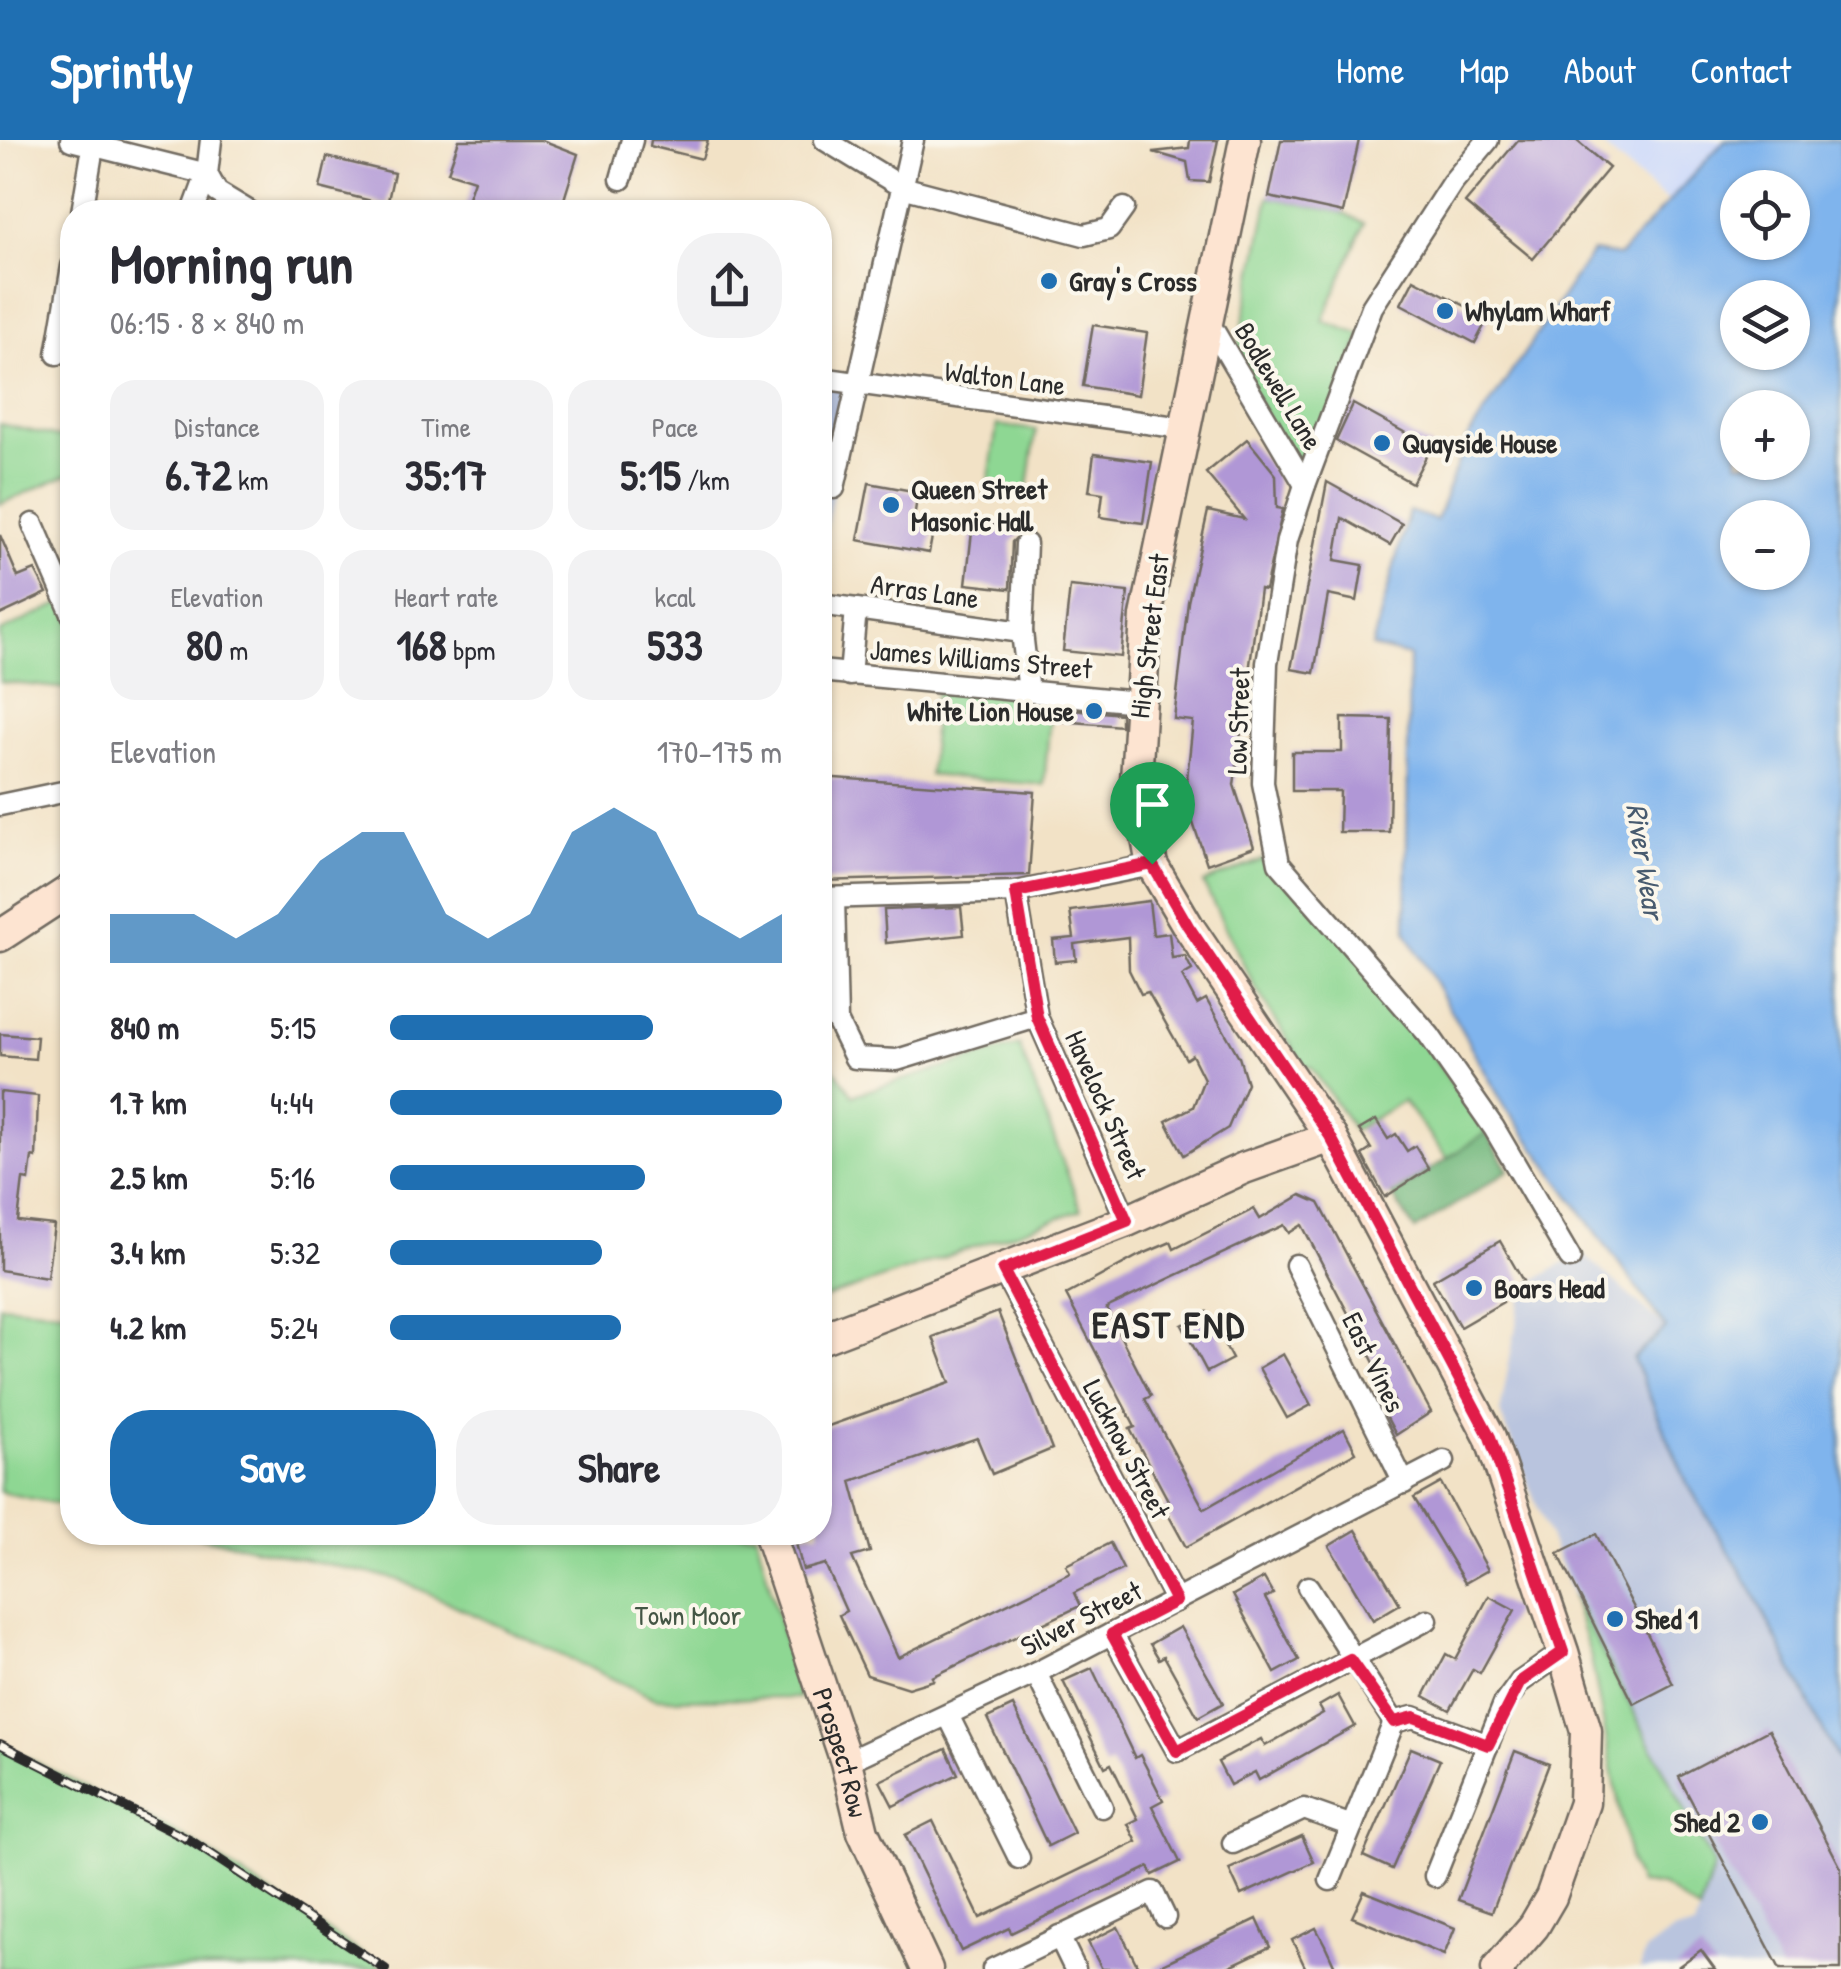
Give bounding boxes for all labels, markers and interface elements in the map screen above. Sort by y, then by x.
text: Sprintly [50,38,193,103]
text: Home [1336,47,1404,94]
text: Map [1459,47,1509,94]
text: About [1564,47,1636,94]
text: Contact [1691,47,1791,94]
map controls [1720,170,1810,590]
button: locate [1720,170,1810,260]
text: Morning run [110,226,353,300]
button: share [677,233,782,338]
place label: Gray's Cross [1069,262,1197,301]
marker: Gray's Cross [1038,270,1060,292]
button: layers [1720,280,1810,370]
place label: Whylam Wharf [1465,292,1612,331]
marker: Whylam Wharf [1434,300,1456,322]
text: 06:15 · 8 × 840 m [110,301,304,344]
street label: Bodlewell Lane [1226,315,1332,457]
street label: Walton Lane [943,352,1067,404]
button: + [1720,390,1810,480]
text: Distance [174,408,260,446]
text: Time [421,408,471,446]
text: Pace [652,408,698,446]
place label: Quayside House [1402,424,1558,463]
marker: Quayside House [1371,432,1393,454]
text: 6.72 [165,446,232,503]
text: 35:17 [405,446,487,503]
text: 5:15 [620,446,681,503]
text: km [232,461,269,499]
text: /km [681,461,730,499]
place label: Queen Street Masonic Hall [911,470,1048,540]
marker: Queen Street Masonic Hall [880,494,902,516]
button: − [1720,500,1810,590]
street label: High Street East [1120,551,1178,720]
street label: Arras Lane [869,565,981,617]
text: Elevation [171,578,264,616]
text: Heart rate [394,578,498,616]
text: kcal [655,578,695,616]
text: 80 [186,616,223,673]
text: 168 [396,616,447,673]
text: 533 [647,616,703,673]
street label: James Williams Street [868,630,1094,688]
text: m [223,631,248,669]
text: bpm [447,631,496,669]
street label: Low Street [1217,667,1259,775]
place label: White Lion House [907,692,1075,730]
marker: White Lion House [1083,700,1105,722]
text: Elevation [110,730,216,773]
text: 170–175 m [657,730,782,773]
pin [1110,762,1195,865]
icon: arrive [1125,777,1180,832]
water label: River Wear [1617,800,1675,925]
text: 840 m [110,1006,179,1049]
text: 5:15 [270,1006,316,1049]
street label: Havelock Street [1056,1025,1156,1186]
text: 1.7 km [110,1081,187,1124]
text: 4:44 [270,1081,313,1124]
text: 2.5 km [110,1156,188,1199]
text: 5:16 [270,1156,315,1199]
text: 3.4 km [110,1231,186,1274]
text: 5:32 [270,1231,320,1274]
place label: Boars Head [1494,1269,1605,1307]
marker: Boars Head [1463,1277,1485,1299]
district label: EAST END [1092,1298,1246,1350]
text: 4.2 km [110,1306,186,1349]
text: 5:24 [270,1306,318,1349]
street label: East Vines [1334,1306,1414,1418]
street label: Lucknow Street [1074,1373,1180,1526]
button: Save [110,1410,436,1525]
button: Share [456,1410,782,1525]
street label: Silver Street [1014,1571,1148,1665]
park label: Town Moor [635,1596,741,1634]
place label: Shed 1 [1635,1600,1698,1638]
marker: Shed 1 [1604,1608,1626,1630]
street label: Prospect Row [803,1683,878,1821]
place label: Shed 2 [1674,1803,1741,1841]
marker: Shed 2 [1749,1811,1771,1833]

